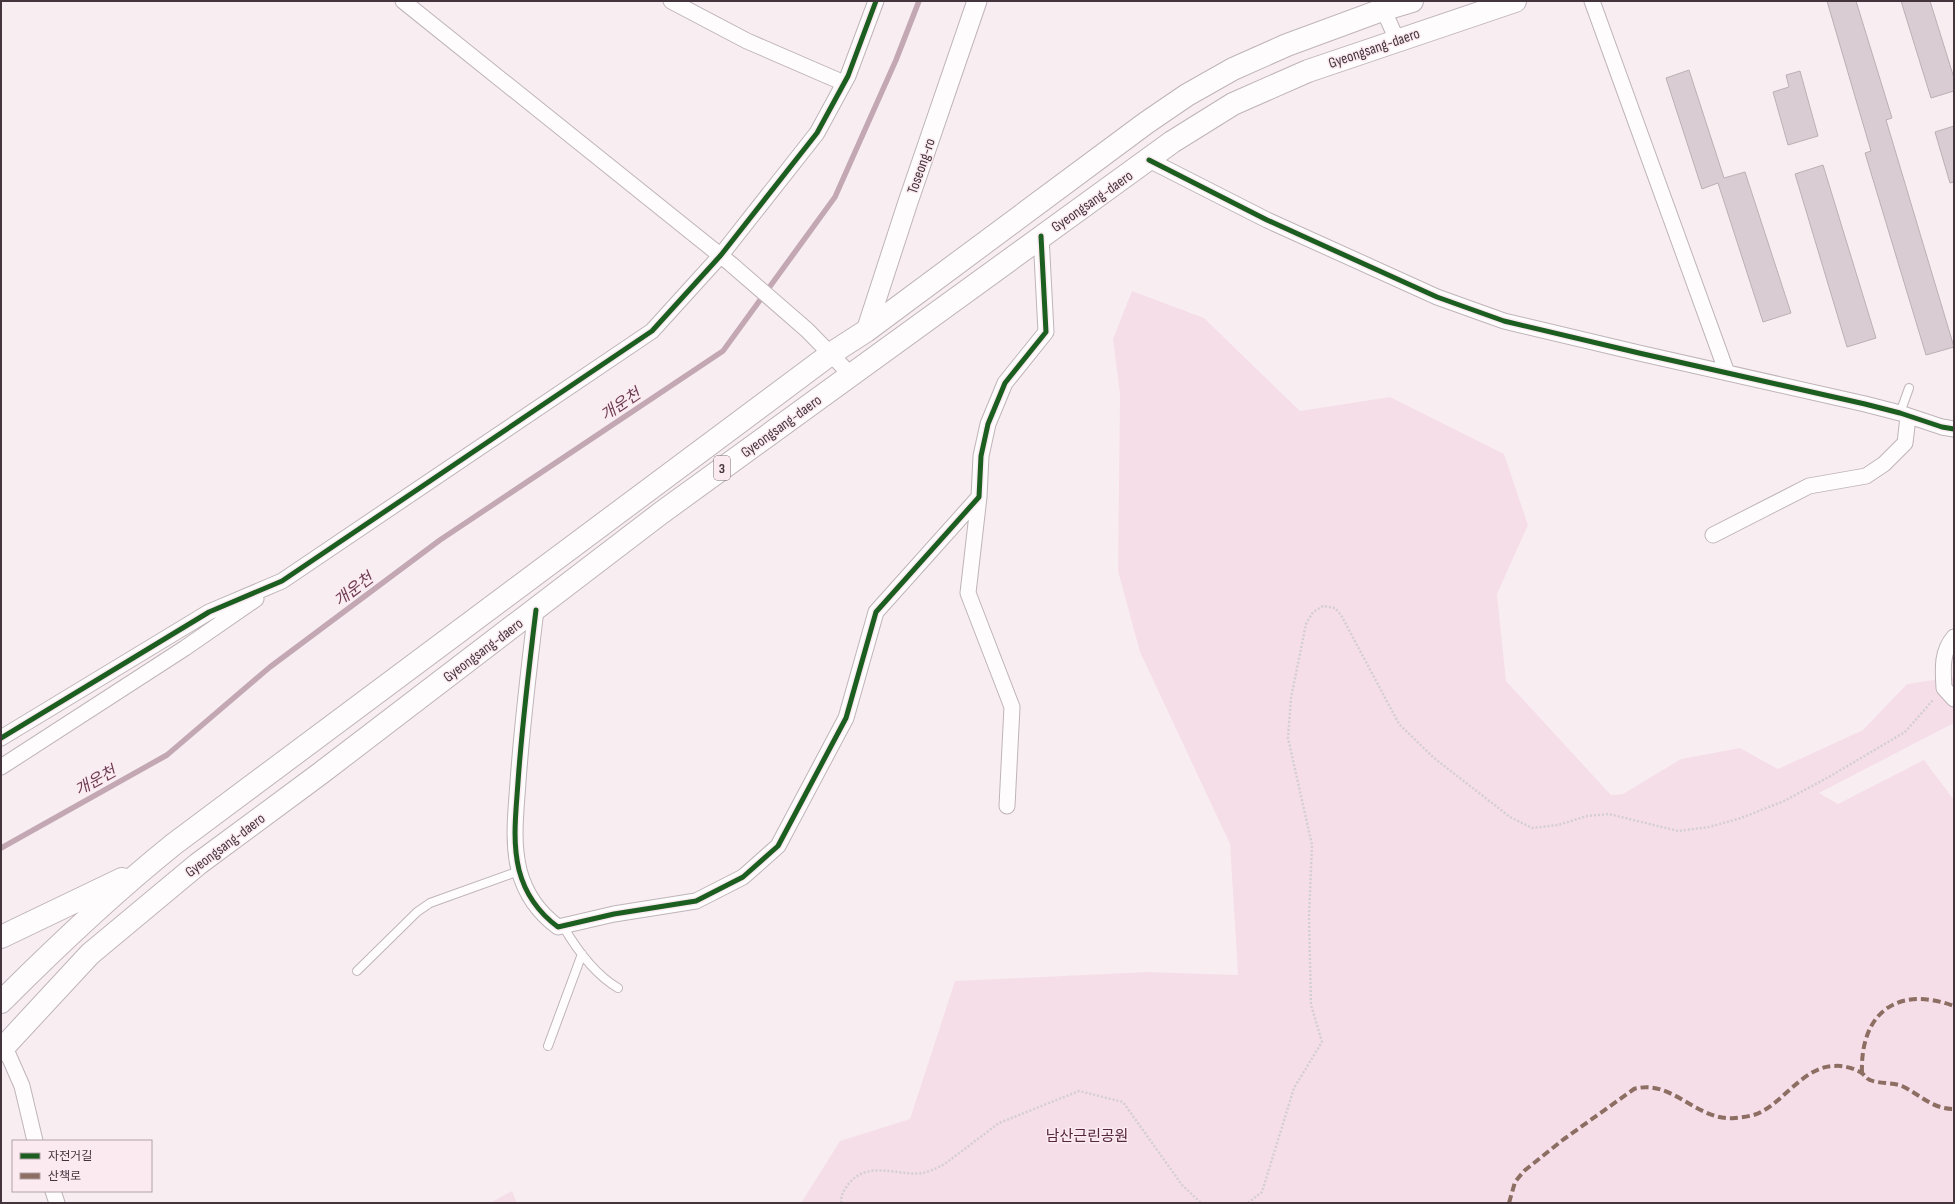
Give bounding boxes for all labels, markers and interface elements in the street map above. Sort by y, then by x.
street label: Gyeongsang-daero [1326,24,1422,73]
street label: Toseong-ro [903,136,940,196]
street label: Gyeongsang-daero [1048,166,1137,237]
water label: 개운천 [597,384,646,425]
street label: Gyeongsang-daero [737,391,825,462]
road number: 3 [714,456,730,480]
water label: 개운천 [331,568,379,611]
street label: Gyeongsang-daero [440,614,527,687]
water label: 개운천 [72,761,122,800]
street label: Gyeongsang-daero [182,809,269,882]
park label: 남산근린공원 [1046,1127,1128,1146]
legend [12,1140,152,1192]
text: 자전거길 [48,1149,92,1164]
text: 산책로 [48,1169,81,1184]

